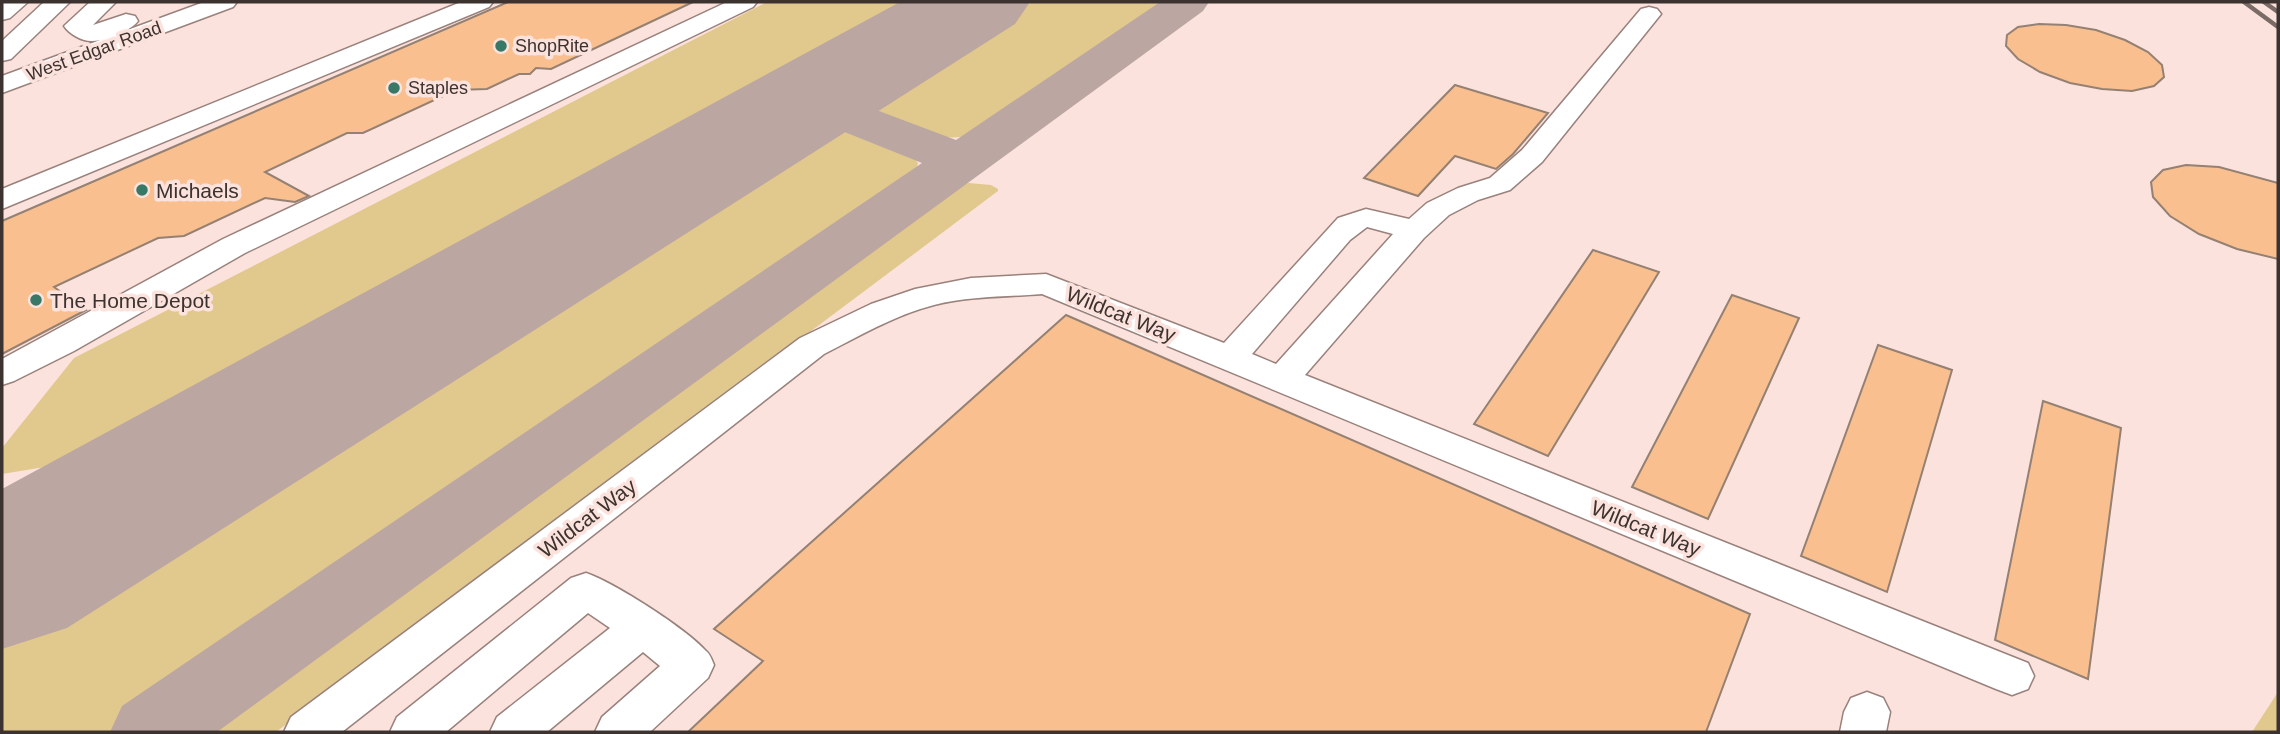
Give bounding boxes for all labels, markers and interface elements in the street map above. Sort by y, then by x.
street label: West Edgar Road [24,17,164,85]
place label: ShopRite [515,36,589,56]
marker: ShopRite [493,38,509,54]
place label: Staples [408,78,468,98]
marker: Staples [386,80,402,96]
place label: Michaels [156,179,239,202]
marker: Michaels [134,182,150,198]
street label: Wildcat Way [1063,282,1179,347]
place label: The Home Depot [50,289,210,312]
marker: The Home Depot [28,292,44,308]
street label: Wildcat Way [534,474,641,562]
street label: Wildcat Way [1588,496,1704,561]

